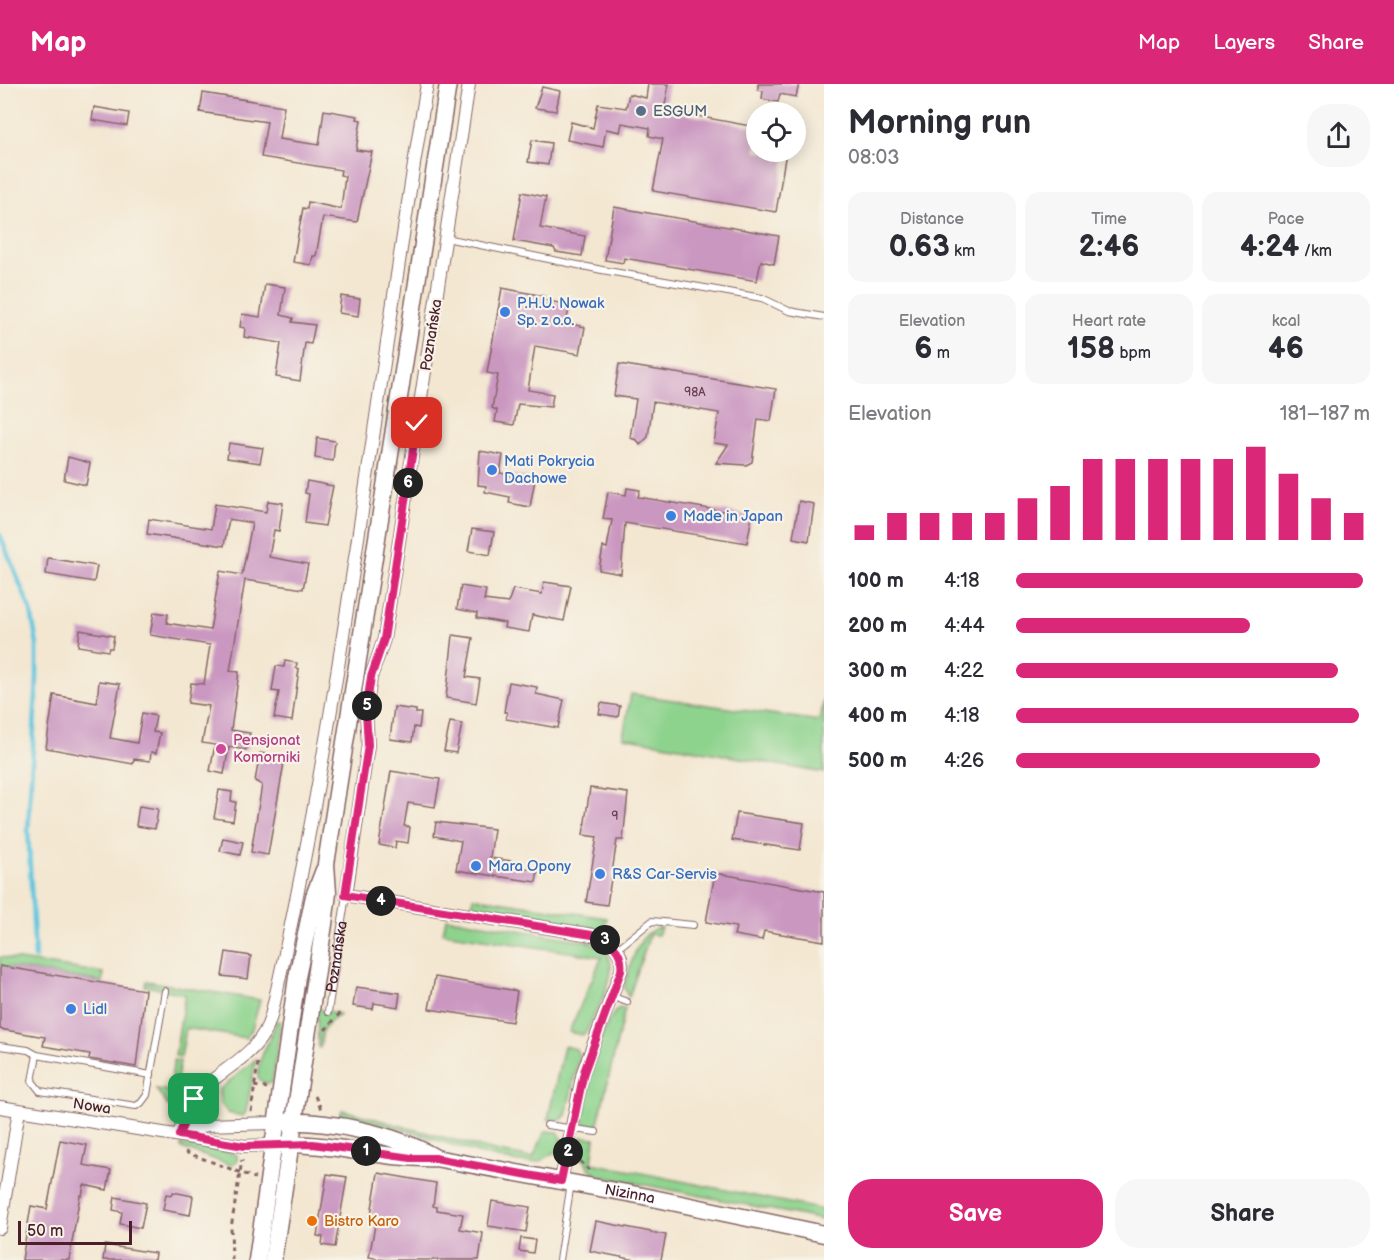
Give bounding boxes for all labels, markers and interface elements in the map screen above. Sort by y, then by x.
text: Map [30,26,86,59]
text: Map [1138,30,1180,55]
text: Layers [1213,30,1275,55]
text: Share [1308,30,1364,55]
place label: ESGUM [653,102,707,121]
map controls [746,102,806,162]
button: locate [746,102,806,162]
text: Morning run [848,103,1031,143]
marker: ESGUM [634,104,648,118]
button: share [1307,104,1370,167]
text: 08:03 [848,146,900,170]
text: Distance [900,210,964,229]
text: Time [1091,210,1127,229]
text: Pace [1268,210,1304,229]
text: 0.63 [889,229,950,265]
text: 2:46 [1078,229,1140,265]
text: 4:24 [1240,229,1299,265]
text: km [950,242,975,261]
text: /km [1299,242,1332,261]
place label: P.H.U. Nowak Sp. z o.o. [517,294,605,330]
street label: Poznańska [416,298,447,372]
marker: P.H.U. Nowak Sp. z o.o. [498,305,512,319]
text: Elevation [899,312,965,331]
text: Heart rate [1072,312,1146,331]
text: kcal [1272,312,1300,331]
text: 6 [914,331,932,367]
text: 158 [1067,331,1115,367]
text: 46 [1268,331,1304,367]
text: m [932,344,950,363]
text: bpm [1115,344,1151,363]
house number: 98A [684,385,706,400]
pin [391,397,442,448]
text: Elevation [848,402,931,426]
text: 181–187 m [1280,402,1370,426]
icon: check [400,406,433,439]
place label: Mati Pokrycia Dachowe [504,452,595,488]
marker: Mati Pokrycia Dachowe [485,463,499,477]
pin: 6 [393,468,423,498]
text: 6 [403,473,413,492]
place label: Made in Japan [683,507,783,526]
marker: Made in Japan [664,509,678,523]
text: 100 m [848,569,904,593]
text: 4:18 [944,569,980,593]
text: 200 m [848,614,907,638]
text: 4:44 [944,614,985,638]
text: 300 m [848,659,907,683]
text: 4:22 [944,659,984,683]
pin: 5 [352,691,382,721]
text: 5 [362,696,372,715]
text: 400 m [848,704,907,728]
text: 4:18 [944,704,980,728]
place label: Pensjonat Komorniki [233,731,301,767]
marker: Pensjonat Komorniki [214,742,228,756]
text: 500 m [848,749,907,773]
text: 4:26 [944,749,984,773]
house number: 9 [612,809,619,824]
place label: Mara Opony [488,857,571,876]
marker: Mara Opony [469,859,483,873]
place label: R&S Car-Servis [612,865,717,884]
marker: R&S Car-Servis [593,867,607,881]
pin: 4 [366,886,396,916]
text: 4 [376,891,386,910]
street label: Poznańska [322,919,352,994]
pin: 3 [590,925,620,955]
text: 3 [600,930,610,949]
place label: Lidl [83,1000,107,1019]
marker: Lidl [64,1002,78,1016]
pin [168,1073,219,1124]
icon: arrive [177,1082,210,1115]
street label: Nowa [72,1094,112,1119]
pin: 1 [351,1136,381,1166]
pin: 2 [553,1137,583,1167]
text: 1 [363,1141,369,1160]
text: 2 [563,1142,573,1161]
button: Save [848,1179,1103,1248]
button: Share [1115,1179,1370,1248]
street label: Nizinna [603,1180,657,1208]
place label: Bistro Karo [324,1212,399,1231]
marker: Bistro Karo [305,1214,319,1228]
scale bar [18,1218,132,1246]
text: 50 m [27,1222,63,1241]

